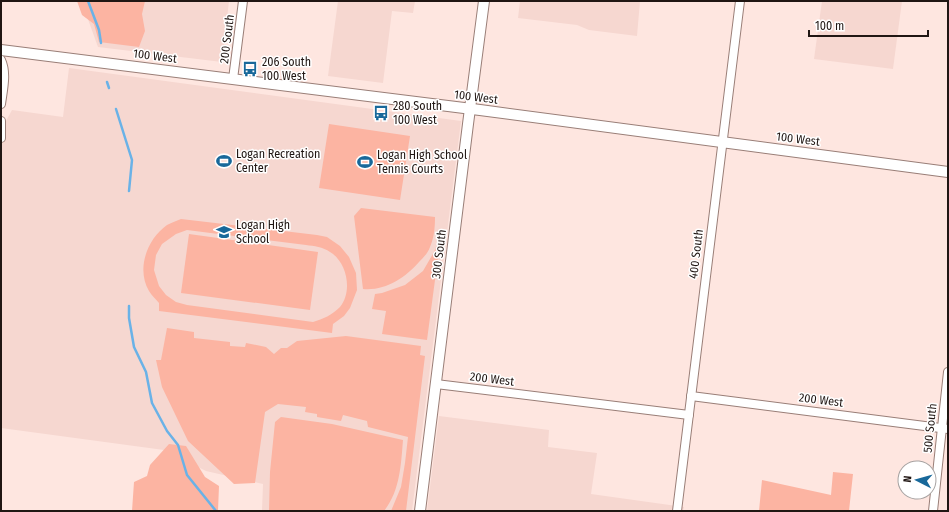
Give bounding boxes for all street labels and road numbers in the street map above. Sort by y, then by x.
street label: 200 South [217,14,237,64]
street label: 100 West [132,46,178,66]
street label: 100 West [453,87,499,107]
street label: 100 West [775,129,821,149]
street label: 400 South [686,228,706,280]
street label: 300 South [429,229,449,279]
street label: 200 West [469,369,515,389]
street label: 200 West [798,390,844,410]
street label: 500 South [920,403,940,453]

